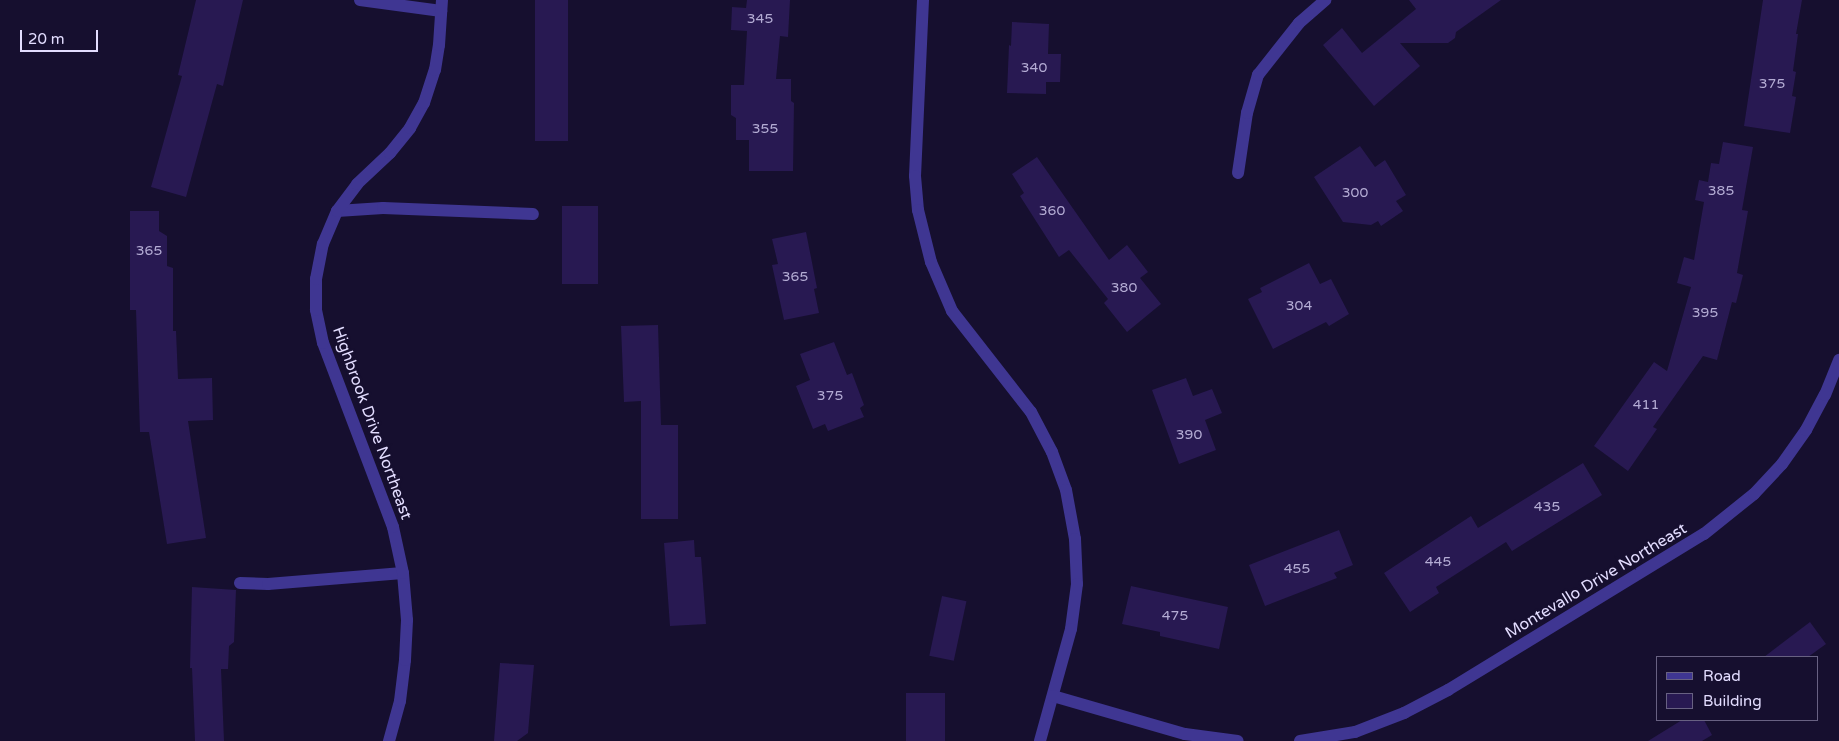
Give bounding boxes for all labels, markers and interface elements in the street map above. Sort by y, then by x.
house number: 345 [747,11,773,27]
scale bar [22,20,100,52]
text: 20 m [28,30,65,48]
house number: 340 [1021,60,1047,76]
house number: 375 [1759,76,1785,92]
house number: 355 [752,121,778,137]
house number: 385 [1708,183,1734,199]
house number: 300 [1342,185,1368,201]
house number: 360 [1039,203,1065,219]
house number: 365 [136,243,162,259]
house number: 365 [782,269,808,285]
house number: 380 [1111,280,1137,296]
house number: 304 [1286,298,1312,314]
house number: 395 [1692,305,1718,321]
street label: Highbrook Drive Northeast [328,324,416,522]
house number: 375 [817,388,843,404]
house number: 411 [1633,397,1659,413]
house number: 390 [1176,427,1202,443]
house number: 435 [1534,499,1560,515]
street label: Montevallo Drive Northeast [1502,519,1690,643]
house number: 445 [1425,554,1451,570]
house number: 455 [1284,561,1310,577]
house number: 475 [1162,608,1188,624]
legend [1656,656,1819,721]
text: Road [1703,667,1741,685]
text: Building [1703,692,1762,710]

